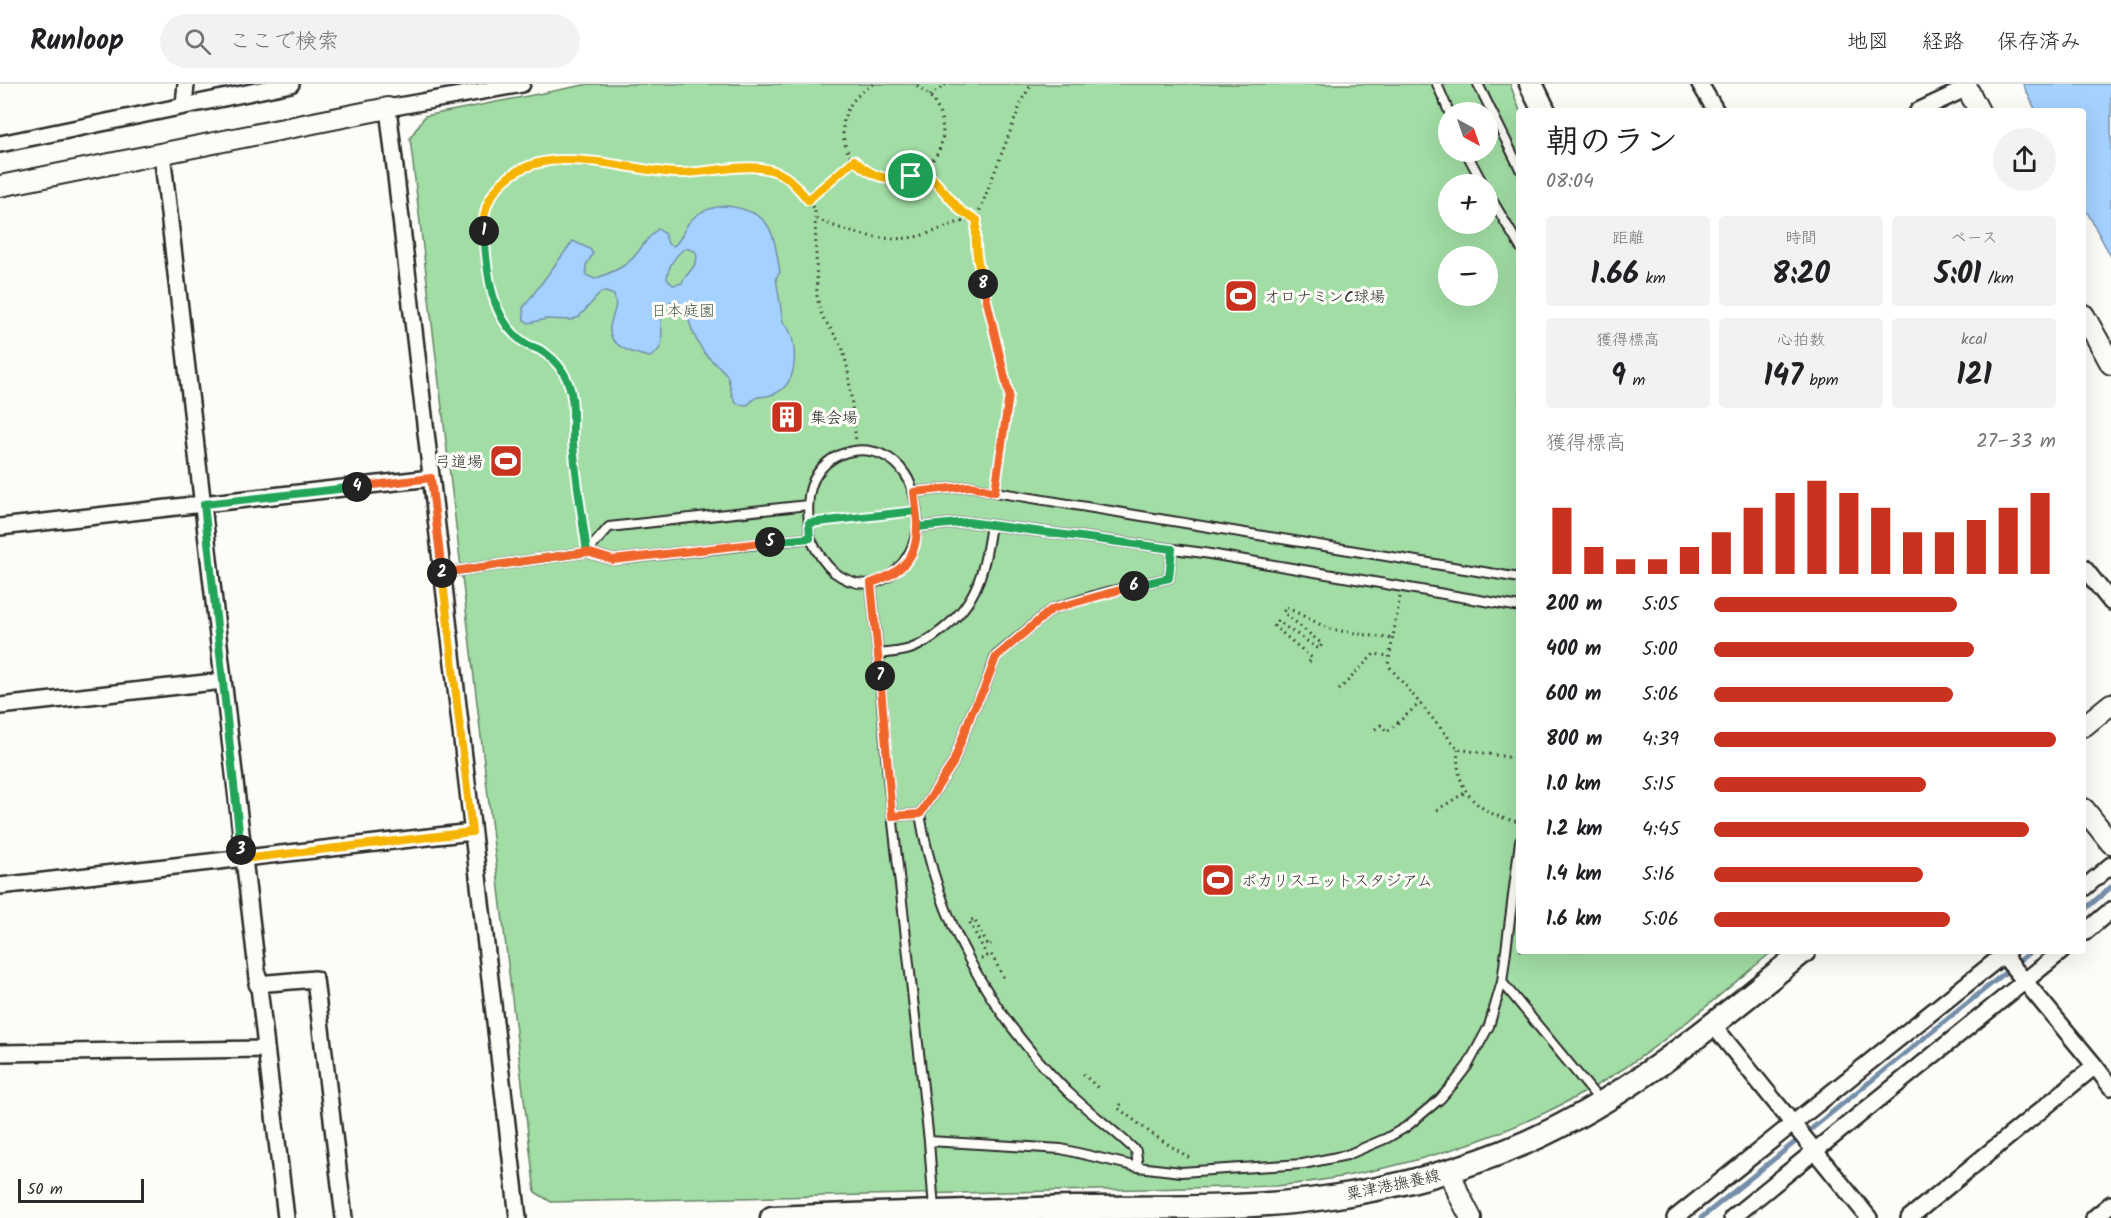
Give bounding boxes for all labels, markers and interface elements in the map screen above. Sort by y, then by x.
search box [160,14,580,68]
text: Runloop [30,19,124,64]
icon: search [181,25,214,58]
text: ここで検索 [229,25,339,60]
text: 地図 [1847,26,1889,59]
text: 経路 [1922,26,1964,59]
text: 保存済み [1997,26,2081,59]
north arrow [1438,102,1498,162]
map controls [1438,102,1498,306]
text: 朝のラン [1546,117,1678,170]
button: share [1993,128,2056,191]
pin [885,150,936,201]
icon: arrive [894,159,927,192]
text: 08:04 [1546,166,1594,198]
button: + [1438,174,1498,234]
pin: 1 [469,216,499,246]
text: 1 [482,218,486,243]
text: 距離 [1612,226,1644,251]
text: 時間 [1785,226,1817,251]
text: ペース [1950,226,1998,251]
button: − [1438,246,1498,306]
text: 1.66 [1590,251,1639,299]
text: 8:20 [1772,251,1830,299]
text: 5:01 [1934,251,1981,299]
text: km [1639,266,1666,291]
text: /km [1981,266,2014,291]
pin: 8 [968,269,998,299]
text: 8 [978,271,988,296]
sports icon: オロナミンC球場 [1223,278,1259,314]
place label: オロナミンC球場 [1264,285,1386,310]
park label: 日本庭園 [651,299,715,324]
text: kcal [1961,327,1987,352]
text: 獲得標高 [1596,328,1660,353]
text: 心拍数 [1777,328,1825,353]
text: 121 [1956,352,1992,400]
text: 9 [1611,353,1626,401]
text: 147 [1764,353,1803,401]
text: m [1626,368,1645,393]
text: bpm [1803,368,1838,393]
building icon: 集会場 [769,399,805,435]
place label: 集会場 [810,406,858,431]
text: 27–33 m [1976,426,2056,458]
text: 獲得標高 [1546,428,1626,460]
sports icon: 弓道場 [488,443,524,479]
place label: 弓道場 [435,450,483,475]
pin: 4 [342,472,372,502]
text: 4 [353,474,361,499]
pin: 5 [755,527,785,557]
text: 5 [766,529,774,554]
pin: 2 [427,558,457,588]
text: 2 [437,560,447,585]
pin: 6 [1119,571,1149,601]
text: 6 [1130,573,1138,598]
text: 200 m [1546,589,1602,621]
text: 5:05 [1642,589,1678,621]
text: 400 m [1546,634,1602,666]
text: 5:00 [1642,634,1678,666]
pin: 7 [865,661,895,691]
text: 7 [876,663,884,688]
text: 600 m [1546,679,1601,711]
text: 5:06 [1642,679,1679,711]
text: 800 m [1546,724,1602,756]
text: 4:39 [1642,724,1679,756]
text: 1.0 km [1546,769,1601,801]
text: 5:15 [1642,769,1675,801]
text: 1.2 km [1546,814,1602,846]
text: 4:45 [1642,814,1680,846]
pin: 3 [226,835,256,865]
text: 3 [237,837,245,862]
text: 1.4 km [1546,859,1602,891]
text: 5:16 [1642,859,1675,891]
sports icon: ポカリスエットスタジアム [1200,862,1236,898]
place label: ポカリスエットスタジアム [1241,869,1433,894]
text: 1.6 km [1546,904,1602,936]
text: 5:06 [1642,904,1679,936]
street label: 粟津港撫養線 [1344,1163,1443,1208]
scale bar [18,1176,144,1204]
text: 50 m [27,1177,63,1202]

